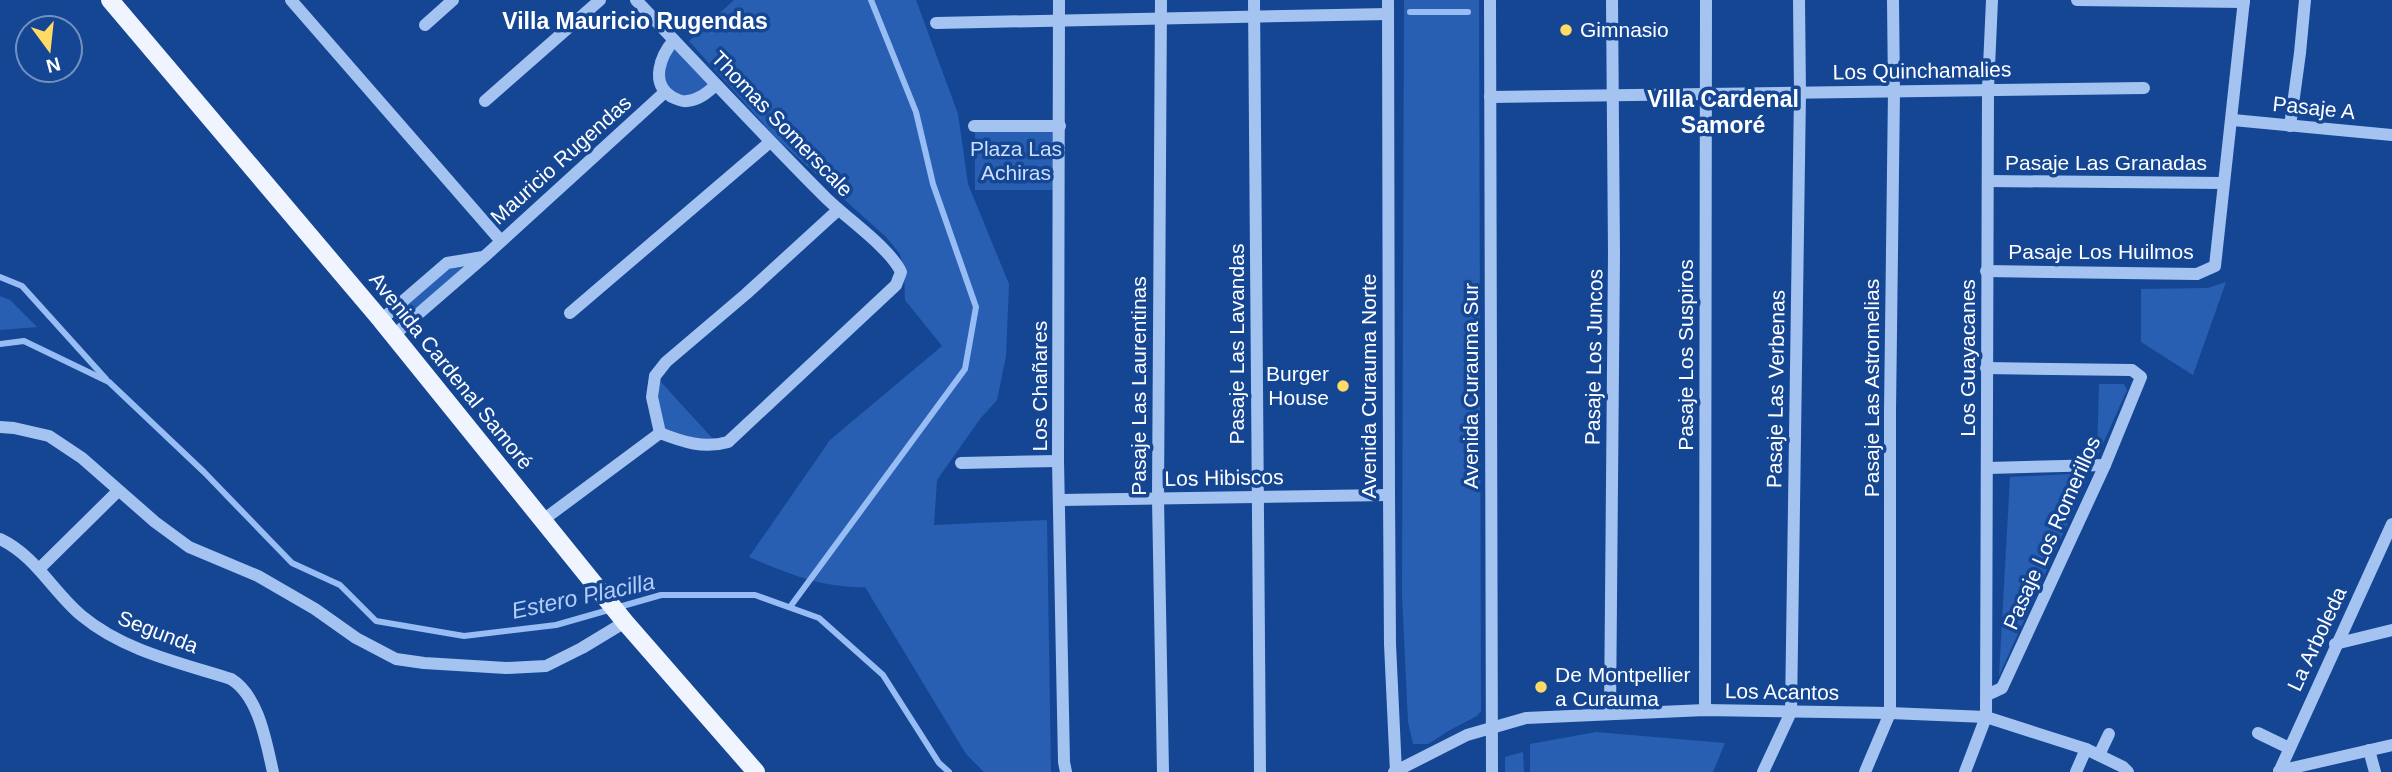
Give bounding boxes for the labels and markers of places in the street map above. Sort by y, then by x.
place label: Gimnasio [1580,18,1669,41]
marker: Gimnasio [1558,22,1574,38]
place label: Burger House [1266,362,1329,409]
marker: Burger House [1335,378,1351,394]
place label: De Montpellier a Curauma [1555,663,1690,710]
marker: De Montpellier a Curauma [1533,679,1549,695]

